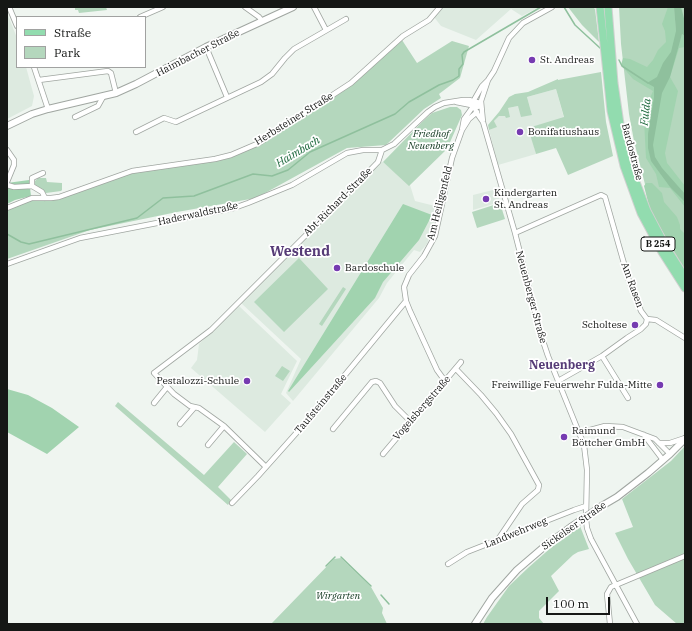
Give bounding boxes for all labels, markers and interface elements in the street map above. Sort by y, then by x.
legend [16,16,146,68]
text: Straße [54,25,91,40]
street label: Haimbacher Straße [154,27,242,79]
text: Park [54,45,80,60]
place label: St. Andreas [540,54,594,66]
marker: St. Andreas [527,55,537,65]
street label: Herbsteiner Straße [253,90,335,148]
water label: Fulda [638,98,654,126]
street label: Bardostraße [619,122,645,182]
place label: Bonifatiushaus [528,126,599,138]
marker: Bonifatiushaus [515,127,525,137]
park label: Friedhof Neuenberg [408,128,454,152]
water label: Haimbach [274,134,322,170]
street label: Abt-Richard-Straße [301,165,375,239]
street label: Am Heiligenfeld [425,165,455,241]
place label: Kindergarten St. Andreas [494,187,557,210]
marker: Kindergarten St. Andreas [481,194,491,204]
street label: Haderwaldstraße [157,200,239,228]
road number: B 254 [641,237,675,251]
district label: Westend [270,244,330,260]
street label: Neuenberger Straße [513,249,549,345]
street label: Am Rasen [618,261,646,309]
place label: Bardoschule [345,262,404,274]
marker: Bardoschule [332,263,342,273]
place label: Scholtese [582,319,627,331]
marker: Scholtese [630,320,640,330]
district label: Neuenberg [529,359,595,373]
street label: Taufsteinstraße [292,372,350,436]
street label: Vogelsbergstraße [391,373,453,443]
place label: Pestalozzi-Schule [156,375,239,387]
marker: Pestalozzi-Schule [242,376,252,386]
place label: Freiwillige Feuerwehr Fulda-Mitte [492,379,652,391]
marker: Freiwillige Feuerwehr Fulda-Mitte [655,380,665,390]
place label: Raimund Böttcher GmbH [572,425,645,448]
marker: Raimund Böttcher GmbH [559,432,569,442]
street label: Sickelser Straße [539,499,609,553]
street label: Landwehrweg [483,515,549,551]
scale bar [548,589,612,615]
park label: Wirgarten [316,590,360,602]
text: 100 m [553,596,589,611]

